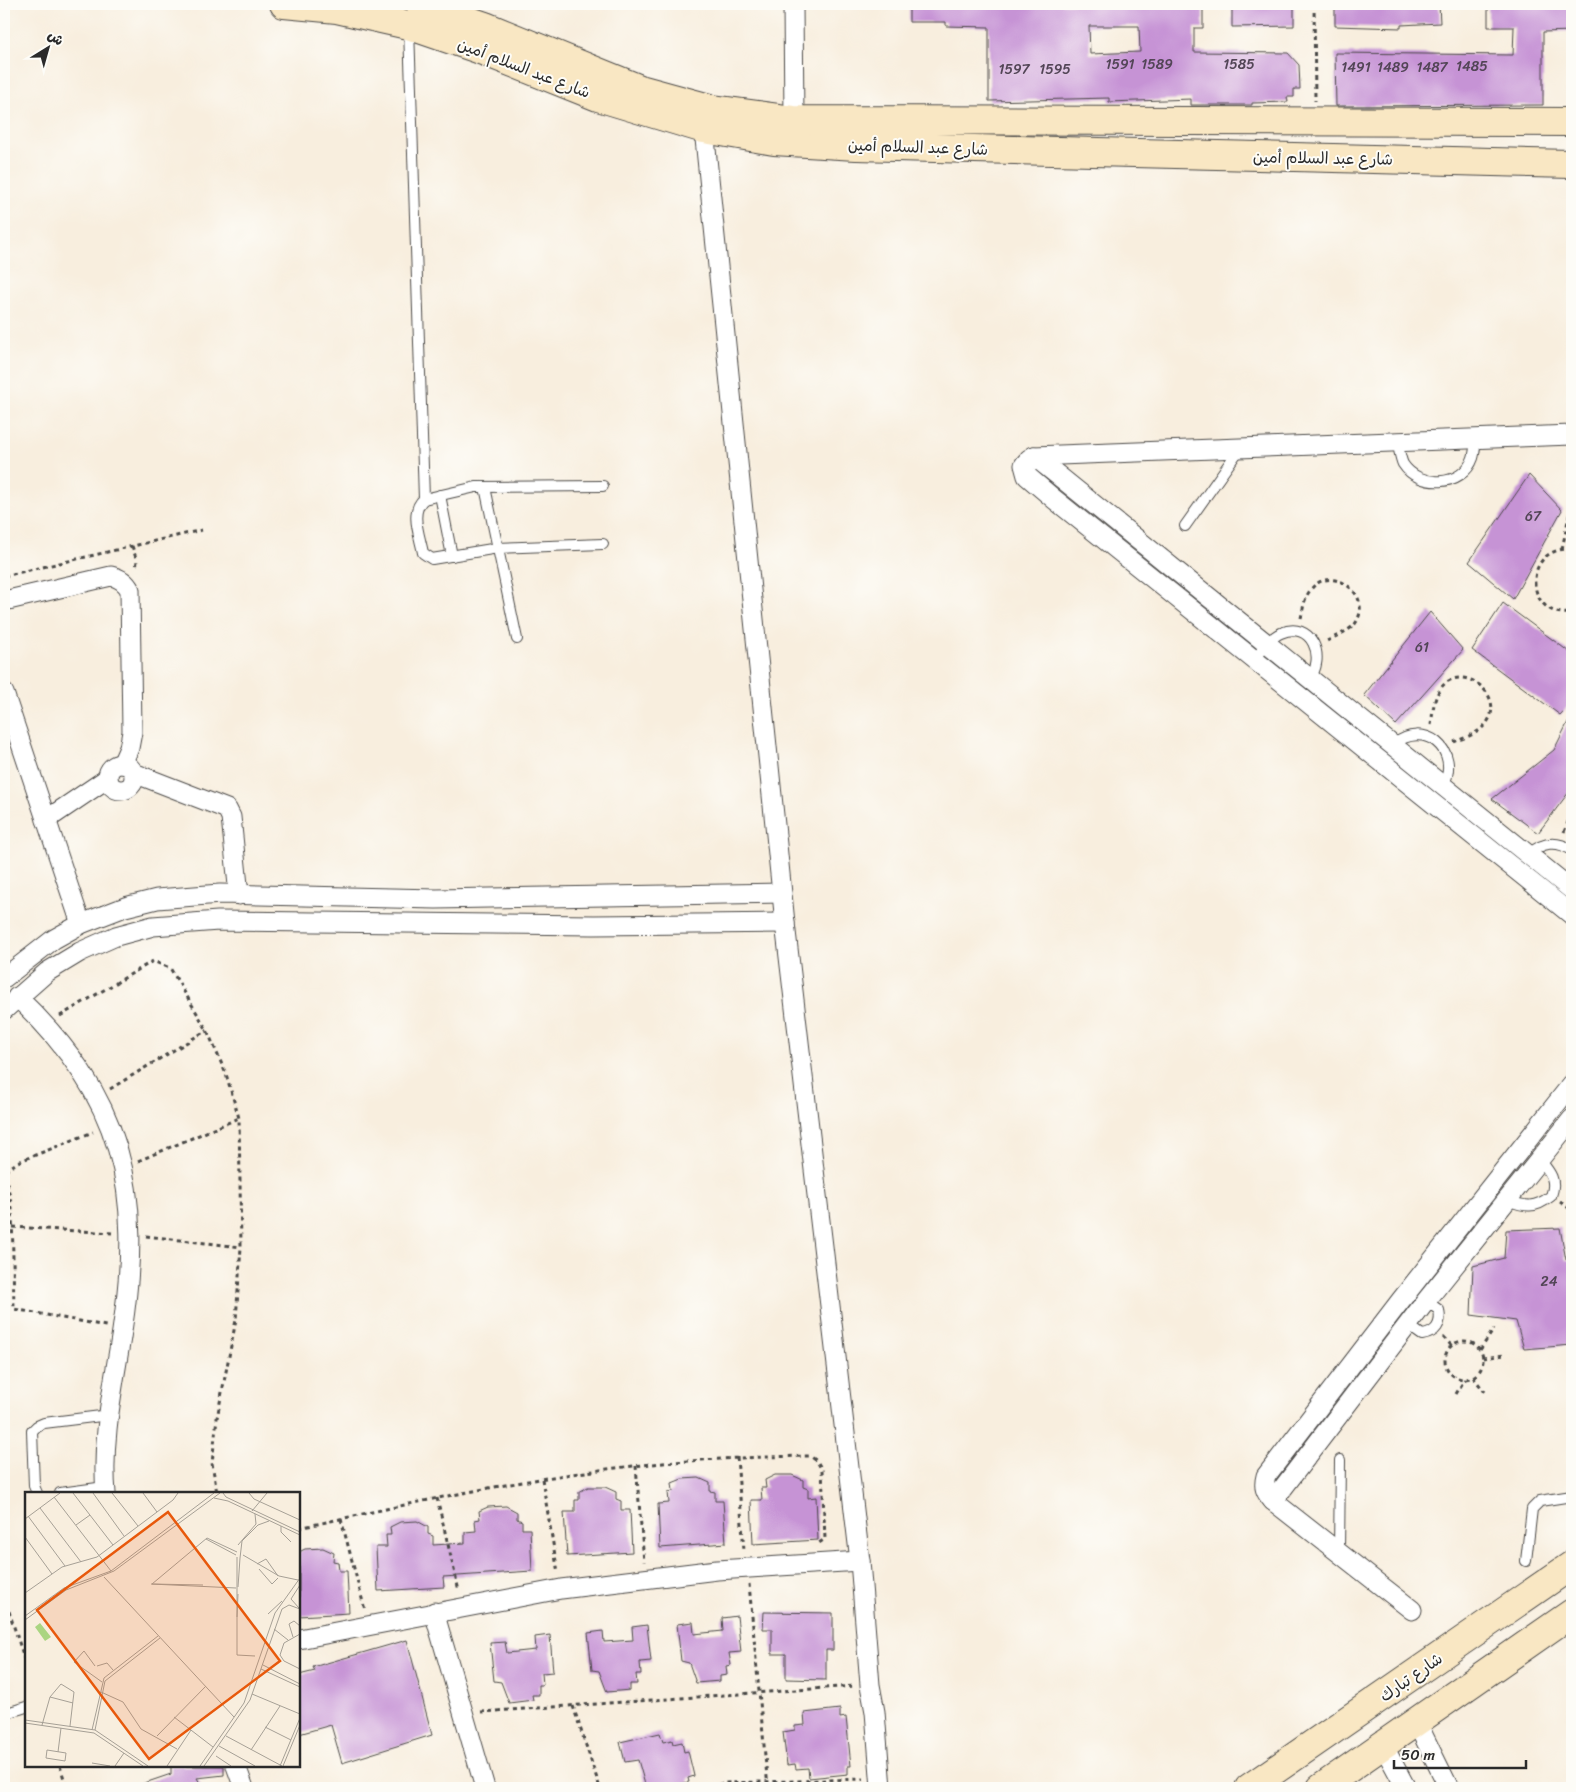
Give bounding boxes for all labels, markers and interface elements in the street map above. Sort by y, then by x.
north arrow [22,22,72,72]
text: ش [42,23,69,53]
street label: شارع عبد السلام أمين [453,29,595,107]
house number: 1591 [1105,52,1135,77]
house number: 1589 [1141,52,1173,77]
house number: 1585 [1223,52,1255,77]
house number: 1485 [1456,54,1488,79]
house number: 1491 [1341,55,1371,80]
house number: 1489 [1377,55,1409,80]
house number: 1487 [1416,55,1449,80]
house number: 1597 [998,57,1031,82]
house number: 1595 [1039,57,1071,82]
street label: شارع عبد السلام أمين [847,130,989,164]
street label: شارع عبد السلام أمين [1253,142,1393,174]
house number: 67 [1525,504,1542,529]
house number: 61 [1415,635,1429,660]
house number: 24 [1541,1269,1558,1294]
inset map [25,1492,300,1767]
street label: شارع تبارك [1373,1644,1449,1710]
scale bar [1394,1737,1526,1769]
text: 50 m [1401,1742,1436,1768]

